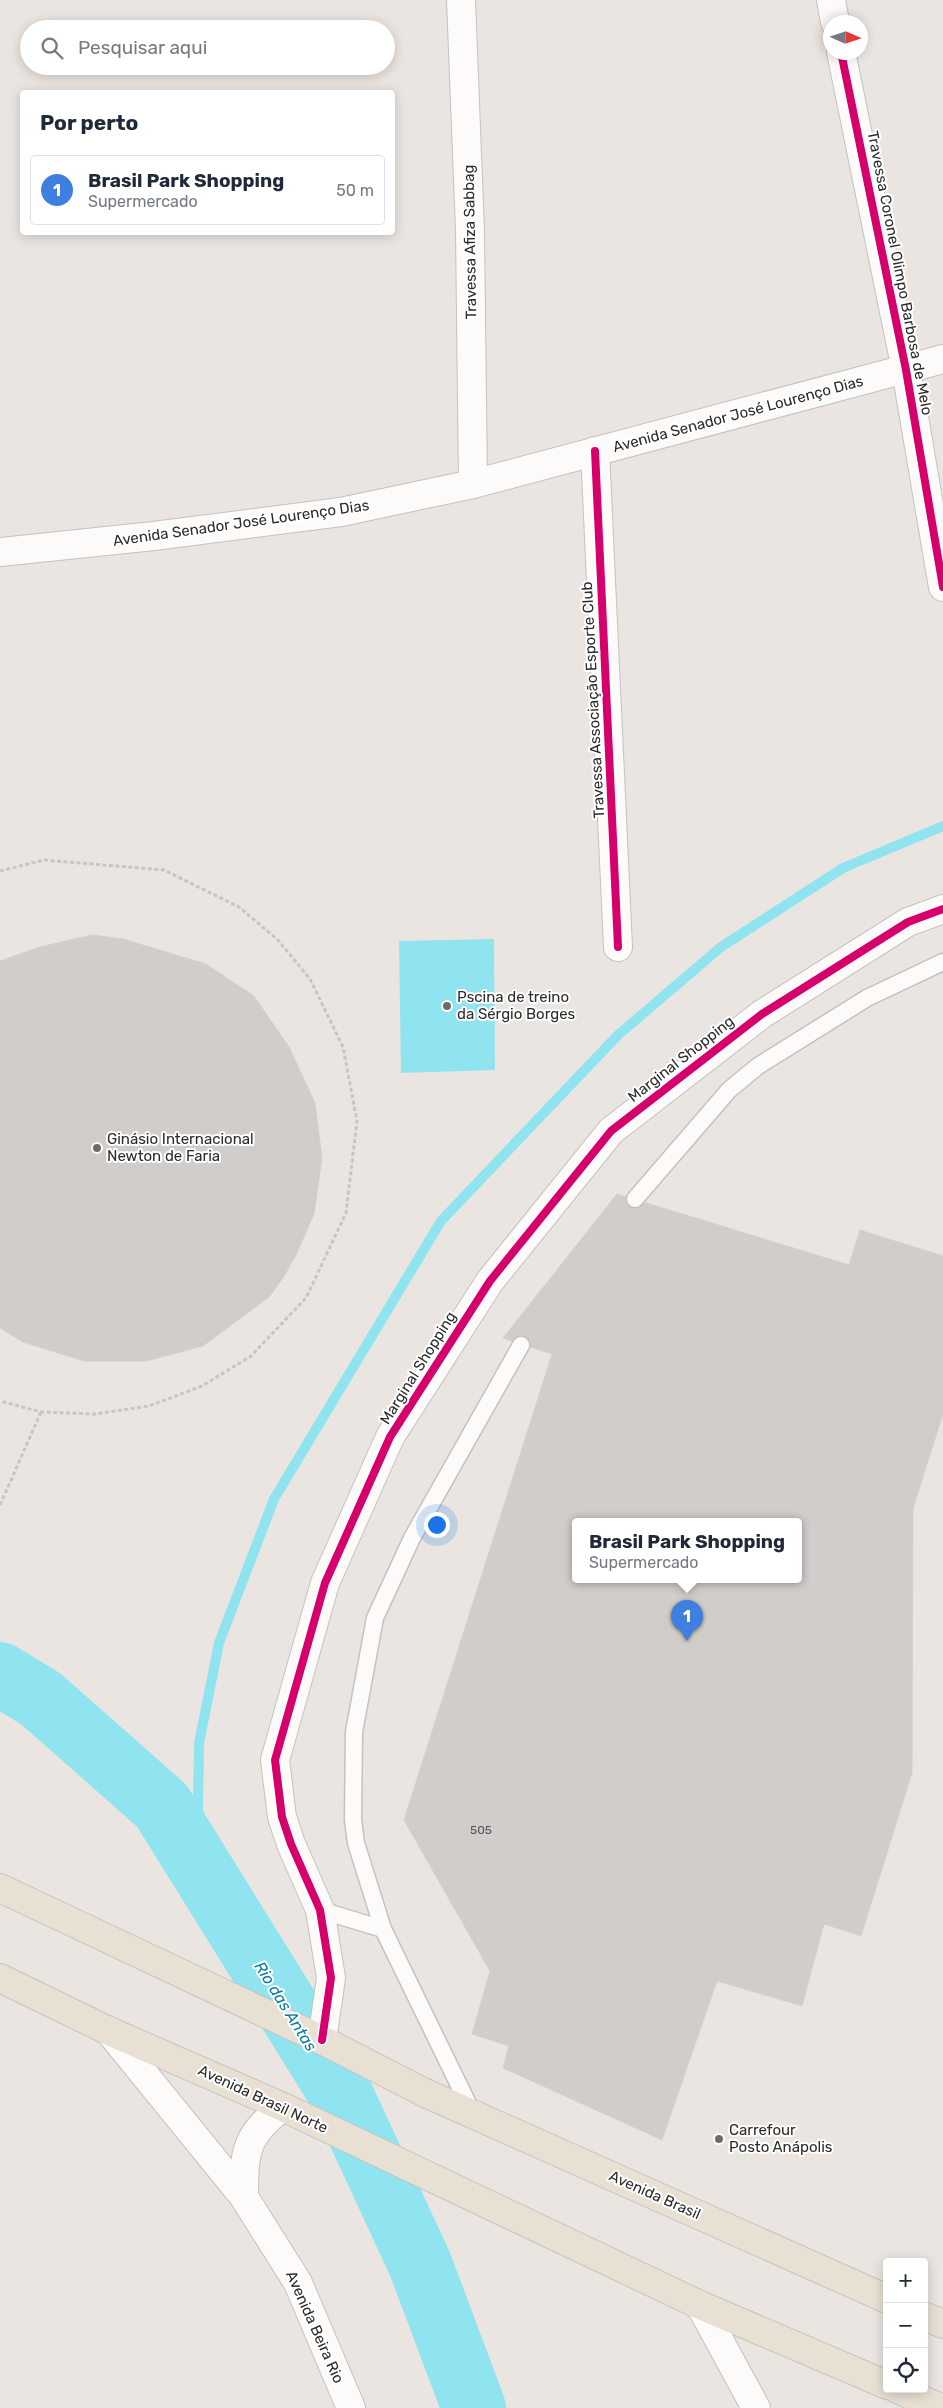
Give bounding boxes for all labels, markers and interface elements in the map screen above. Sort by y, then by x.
north arrow [823,15,868,60]
search box [20,20,395,75]
icon: search [38,34,66,62]
text: Pesquisar aqui [78,36,207,59]
text: Por perto [40,110,138,135]
street label: Travessa Coronel Olimpo Barbosa de Melo [864,129,936,417]
street label: Travessa Afiza Sabbag [460,164,480,320]
text: Brasil Park Shopping [88,169,284,192]
text: 1 [53,181,61,200]
text: 50 m [336,181,374,200]
text: Supermercado [88,192,198,211]
street label: Avenida Senador José Lourenço Dias [611,372,866,456]
street label: Avenida Senador José Lourenço Dias [112,496,371,550]
street label: Travessa Associação Esporte Club [578,581,608,819]
place label: Pscina de treino da Sérgio Borges [457,988,576,1023]
marker: Pscina de treino da Sérgio Borges [441,1000,453,1012]
street label: Marginal Shopping [624,1012,738,1106]
place label: Ginásio Internacional Newton de Faria [107,1130,254,1165]
marker: Ginásio Internacional Newton de Faria [91,1142,103,1154]
street label: Marginal Shopping [376,1308,460,1428]
your location [424,1512,450,1538]
popup [572,1518,802,1583]
text: Brasil Park Shopping [589,1530,785,1553]
text: Supermercado [589,1553,699,1572]
pin: 1 [671,1600,703,1641]
house number: 505 [470,1823,492,1837]
water label: Rio das Antas [250,1958,321,2055]
street label: Avenida Brasil Norte [195,2061,331,2137]
place label: Carrefour Posto Anápolis [729,2121,833,2156]
marker: Carrefour Posto Anápolis [713,2133,725,2145]
street label: Avenida Brasil [606,2167,704,2223]
map controls [883,2258,928,2393]
button: + [883,2258,928,2303]
street label: Avenida Beira Rio [282,2268,348,2386]
button: − [883,2303,928,2348]
button: locate [883,2348,928,2393]

